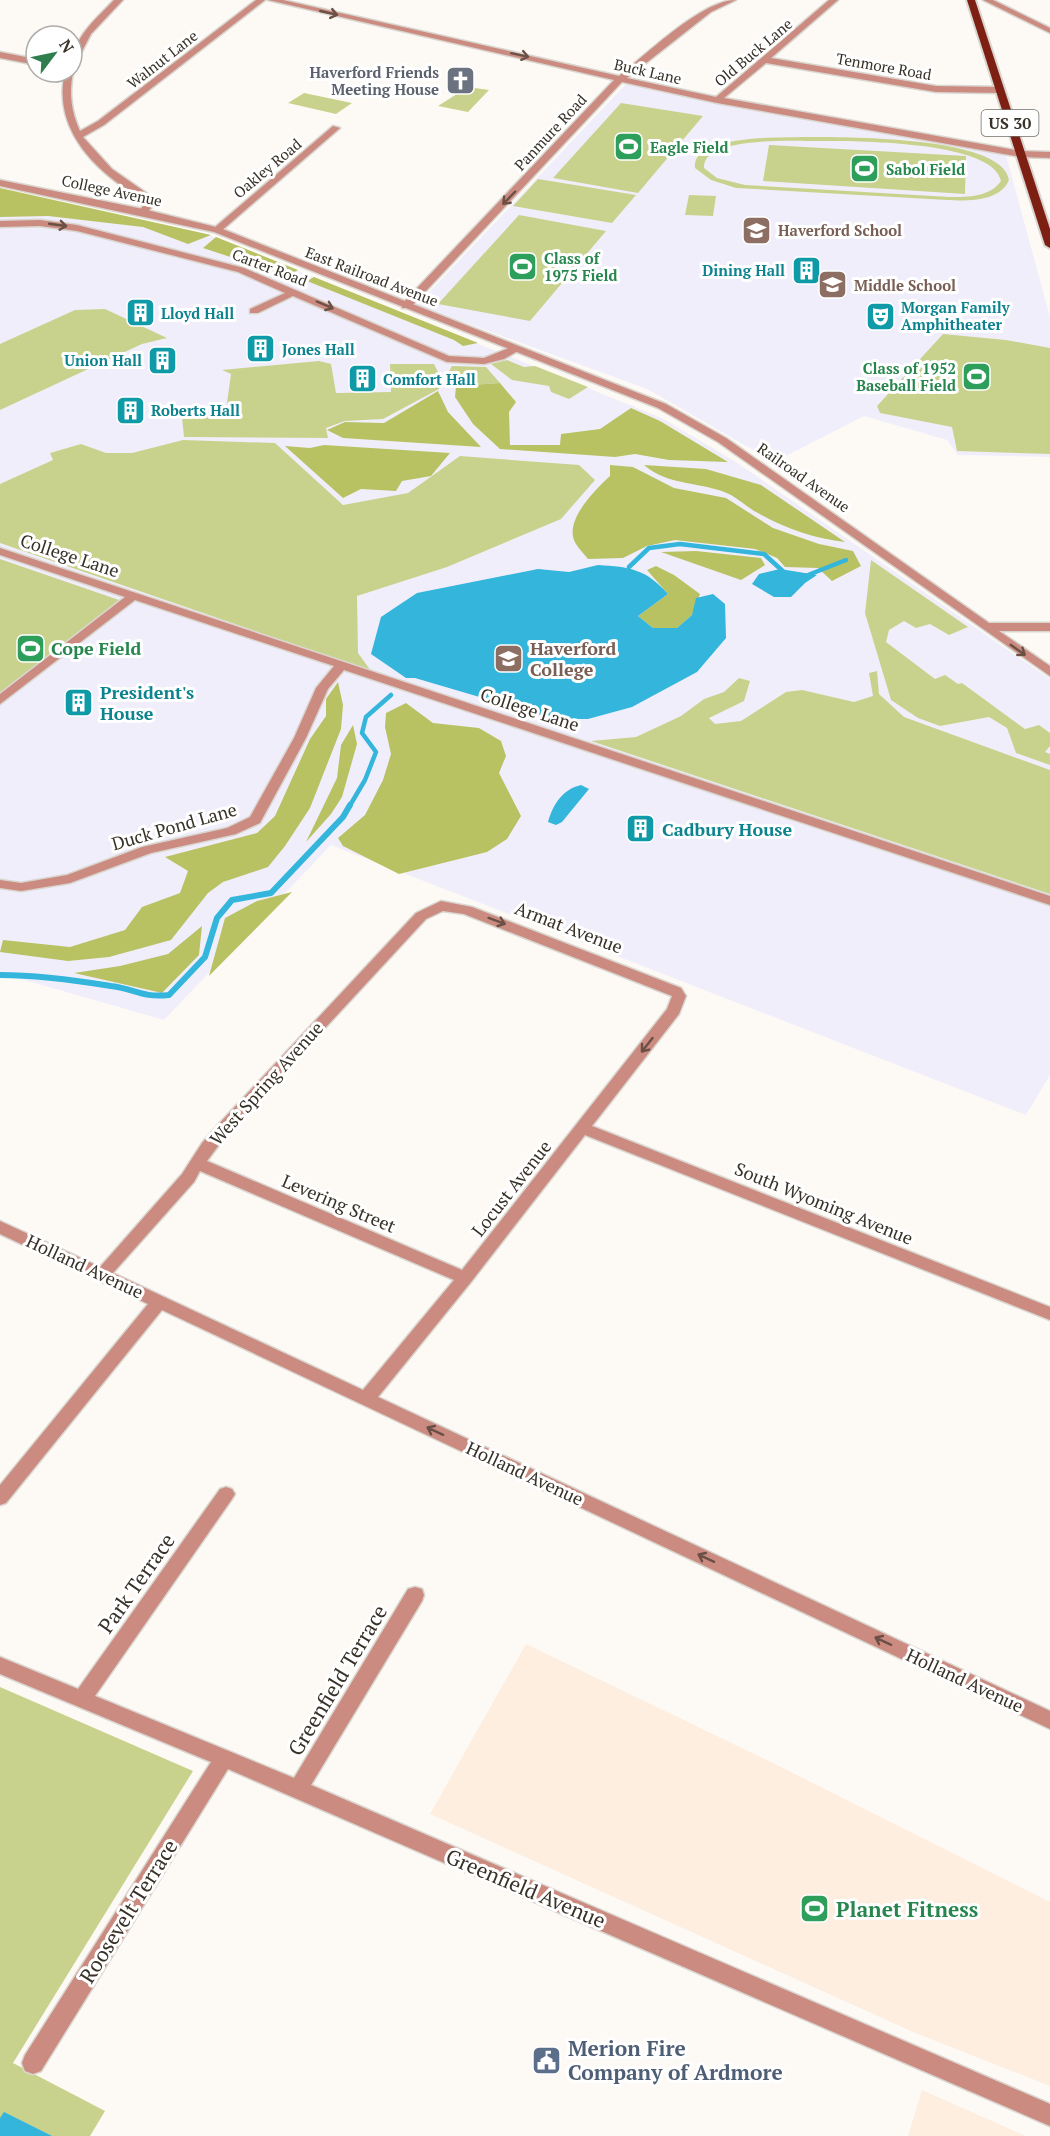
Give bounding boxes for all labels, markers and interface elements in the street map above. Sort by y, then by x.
one-way arrow [320,7,339,19]
street label: Old Buck Lane [710,13,796,91]
north arrow [24,24,84,84]
street label: Walnut Lane [123,25,201,93]
text: N [54,35,79,57]
street label: Tenmore Road [835,48,933,84]
one-way arrow [509,50,529,61]
street label: Buck Lane [612,54,684,88]
place label: Haverford Friends Meeting House [309,62,439,99]
church icon: Haverford Friends Meeting House [444,65,476,97]
street label: Panmure Road [509,90,591,174]
road number: US 30 [982,110,1038,136]
sports icon: Eagle Field [613,131,645,163]
street label: Oakley Road [229,134,305,202]
place label: Eagle Field [650,137,729,157]
sports icon: Sabol Field [849,153,881,185]
place label: Sabol Field [886,159,965,179]
street label: College Avenue [60,170,164,210]
one-way arrow [501,191,516,206]
school or university icon: Haverford School [741,214,773,246]
one-way arrow [48,220,68,231]
place label: Haverford School [778,220,902,240]
street label: East Railroad Avenue [303,241,441,311]
street label: Carter Road [230,244,310,290]
place label: Class of 1975 Field [544,248,618,285]
sports icon: Class of 1975 Field [507,251,539,283]
building icon: Dining Hall [790,254,822,286]
place label: Dining Hall [702,260,785,280]
school or university icon: Middle School [817,269,849,301]
place label: Middle School [854,275,956,295]
building icon: Lloyd Hall [124,297,156,329]
place label: Morgan Family Amphitheater [901,297,1011,334]
one-way arrow [315,300,334,311]
theatre icon: Morgan Family Amphitheater [864,300,896,332]
place label: Lloyd Hall [161,303,234,323]
building icon: Jones Hall [245,333,277,365]
place label: Jones Hall [282,339,355,359]
building icon: Union Hall [147,344,179,376]
place label: Union Hall [64,350,142,370]
place label: Class of 1952 Baseball Field [856,358,956,395]
sports icon: Class of 1952 Baseball Field [961,361,993,393]
building icon: Comfort Hall [346,363,378,395]
place label: Comfort Hall [383,369,476,389]
building icon: Roberts Hall [114,394,146,426]
place label: Roberts Hall [151,400,240,420]
street label: Railroad Avenue [754,438,854,516]
street label: College Lane [17,528,123,582]
sports icon: Cope Field [14,632,46,664]
place label: Cope Field [51,636,142,660]
place label: Haverford College [530,636,617,681]
school or university icon: Haverford College [493,642,525,674]
one-way arrow [1009,644,1026,656]
place label: President's House [100,680,194,725]
street label: College Lane [477,682,583,736]
building icon: President's House [63,686,95,718]
street label: Duck Pond Lane [109,797,239,855]
building icon: Cadbury House [625,813,657,845]
place label: Cadbury House [662,817,792,841]
street label: Armat Avenue [512,895,626,959]
one-way arrow [487,916,506,927]
street label: West Spring Avenue [204,1016,328,1150]
one-way arrow [641,1036,654,1052]
street label: Locust Avenue [466,1135,556,1241]
street label: South Wyoming Avenue [731,1156,917,1250]
street label: Levering Street [278,1168,400,1238]
street label: Holland Avenue [23,1228,147,1304]
one-way arrow [426,1425,444,1437]
street label: Holland Avenue [463,1435,587,1511]
street label: Park Terrace [91,1527,181,1639]
one-way arrow [698,1552,716,1564]
street label: Greenfield Terrace [281,1599,393,1761]
one-way arrow [874,1635,892,1647]
street label: Holland Avenue [903,1642,1027,1718]
street label: Roosevelt Terrace [73,1834,183,1988]
street label: Greenfield Avenue [442,1842,610,1934]
sports icon: Planet Fitness [799,1893,831,1925]
place label: Planet Fitness [836,1895,978,1923]
place label: Merion Fire Company of Ardmore [568,2034,783,2086]
public building icon: Merion Fire Company of Ardmore [531,2044,563,2076]

